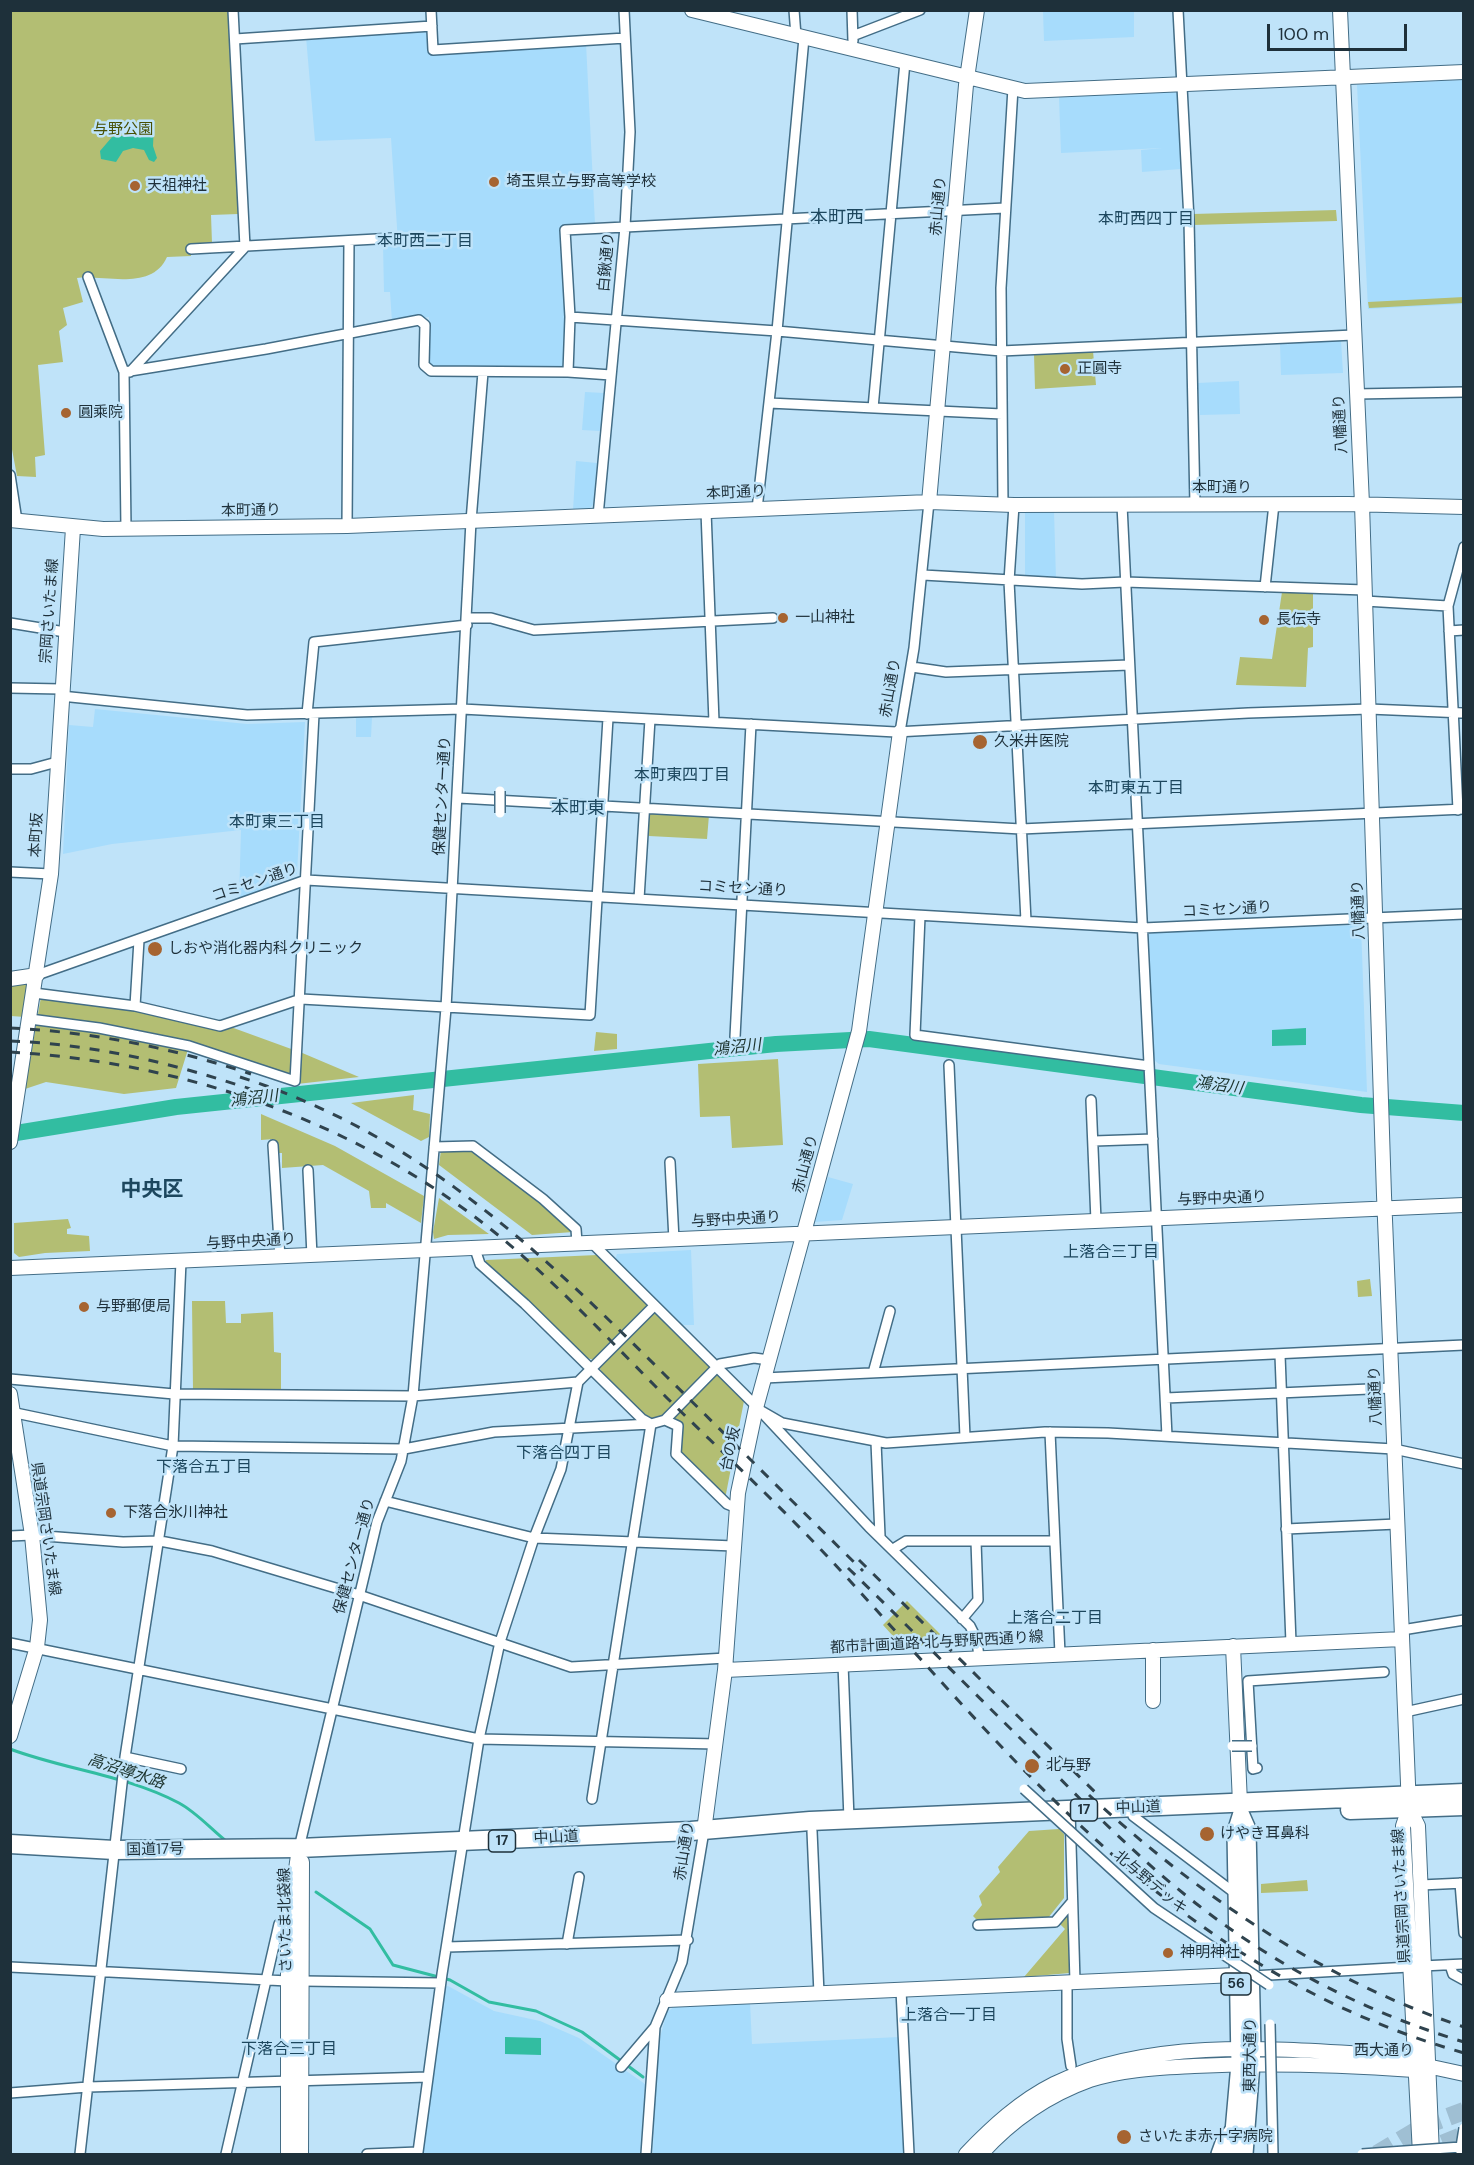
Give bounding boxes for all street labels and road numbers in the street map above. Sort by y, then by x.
street label: 赤山通り [927,175,951,237]
street label: 白鍬通り [595,231,619,293]
street label: 八幡通り [1330,394,1352,454]
street label: 本町通り [1192,479,1252,497]
street label: 本町通り [706,482,766,504]
street label: 本町通り [221,501,281,521]
street label: 宗岡さいたま線 [37,558,63,664]
street label: 赤山通り [877,657,905,719]
street label: 保健センター通り [431,736,455,856]
street label: 本町坂 [27,812,47,858]
street label: コミセン通り [210,860,300,906]
street label: コミセン通り [698,878,788,900]
street label: 八幡通り [1349,880,1369,940]
street label: コミセン通り [1182,899,1272,921]
street label: 赤山通り [790,1133,822,1195]
street label: 与野中央通り [1177,1188,1267,1210]
street label: 与野中央通り [691,1209,781,1231]
street label: 与野中央通り [206,1231,296,1253]
street label: 八幡通り [1366,1366,1386,1426]
street label: 台の坂 [718,1425,744,1473]
street label: 県道宗岡さいたま線 [27,1461,63,1597]
street label: 保健センター通り [331,1496,379,1616]
street label: 都市計画道路 北与野駅西通り線 [830,1628,1044,1658]
street label: 中山道 [1115,1798,1161,1818]
road number: 17 [1070,1799,1098,1821]
street label: 赤山通り [671,1820,699,1882]
street label: 中山道 [533,1828,579,1848]
street label: 県道宗岡さいたま線 [1389,1828,1415,1964]
road number: 17 [488,1830,516,1852]
street label: 国道17号 [126,1840,184,1860]
street label: 北与野デッキ [1110,1847,1190,1919]
street label: さいたま北袋線 [276,1867,296,1973]
road number: 56 [1221,1973,1251,1995]
street label: 東西大通り [1241,2017,1261,2093]
street label: 西大通り [1354,2042,1414,2060]

